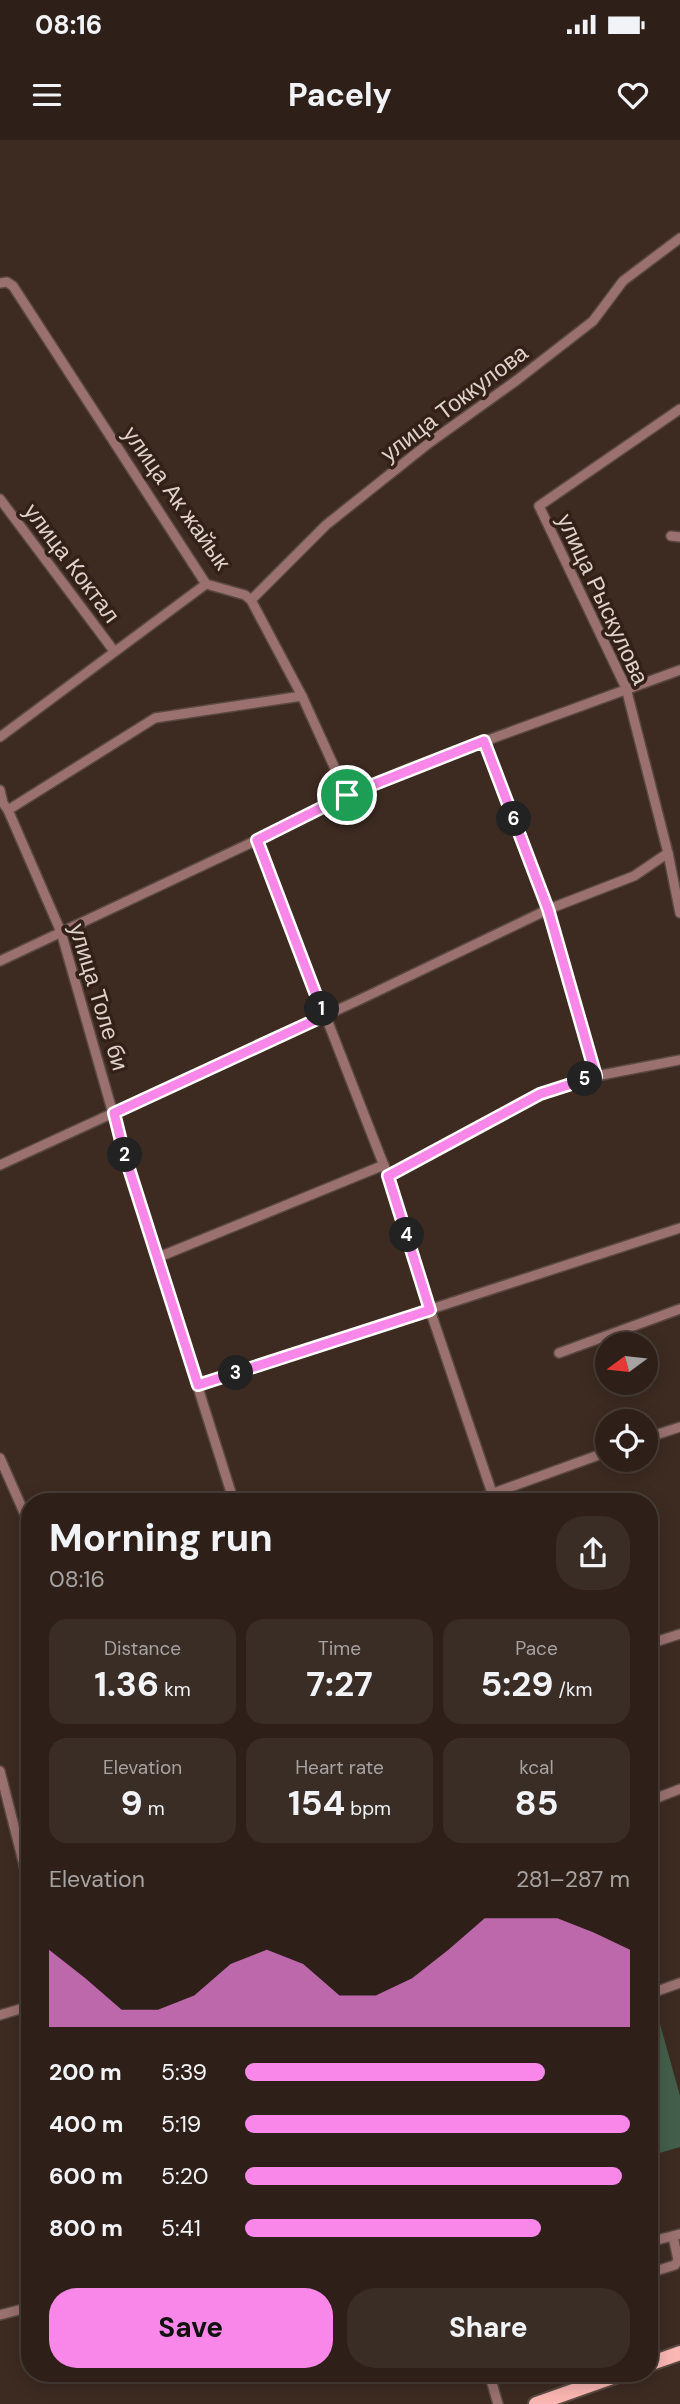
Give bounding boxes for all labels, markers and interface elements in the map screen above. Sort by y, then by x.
text: 08:16 [35,8,102,42]
text: Pacely [288,74,392,116]
icon: menu [28,76,66,114]
icon: heart [614,76,652,114]
street label: улица Токкулова [374,338,534,468]
street label: улица Ак жайык [116,420,238,576]
street label: улица Коктал [17,497,127,629]
street label: улица Рыскулова [550,509,656,689]
pin [317,765,377,825]
icon: arrive [328,776,366,814]
pin: 6 [496,802,532,836]
text: 6 [507,806,520,831]
street label: улица Толе би [62,920,136,1074]
pin: 1 [304,992,340,1026]
text: 1 [318,996,325,1021]
pin: 5 [568,1062,602,1096]
text: 5 [579,1066,590,1091]
pin: 2 [108,1138,142,1172]
text: 2 [119,1142,130,1167]
pin: 4 [390,1218,424,1252]
text: 4 [400,1222,413,1247]
north arrow [595,1332,658,1395]
map controls [595,1332,658,1472]
pin: 3 [218,1356,254,1390]
text: 3 [230,1360,241,1385]
button: locate [595,1409,658,1472]
text: Morning run [49,1513,273,1563]
button: share [556,1516,630,1590]
text: 08:16 [49,1564,105,1594]
text: Distance [104,1636,181,1661]
text: Time [318,1636,361,1661]
text: Pace [515,1636,558,1661]
text: 1.36 [94,1661,159,1707]
text: 7:27 [306,1661,373,1707]
text: 5:29 [481,1661,553,1707]
text: km [159,1677,191,1702]
text: /km [553,1677,592,1702]
text: Elevation [103,1755,182,1780]
text: Heart rate [295,1755,384,1780]
text: kcal [519,1755,554,1780]
text: 9 [120,1780,143,1826]
text: 154 [288,1780,345,1826]
text: 85 [515,1780,558,1826]
text: m [143,1796,165,1821]
text: bpm [345,1796,391,1821]
text: Elevation [49,1864,145,1894]
text: 281–287 m [516,1864,630,1894]
text: 200 m [49,2057,122,2087]
text: 5:39 [161,2057,207,2087]
text: 400 m [49,2109,123,2139]
text: 5:19 [161,2109,201,2139]
text: 600 m [49,2161,123,2191]
text: 5:20 [161,2161,208,2191]
text: 800 m [49,2213,123,2243]
text: 5:41 [161,2213,201,2243]
button: Save [49,2288,333,2368]
button: Share [347,2288,630,2368]

